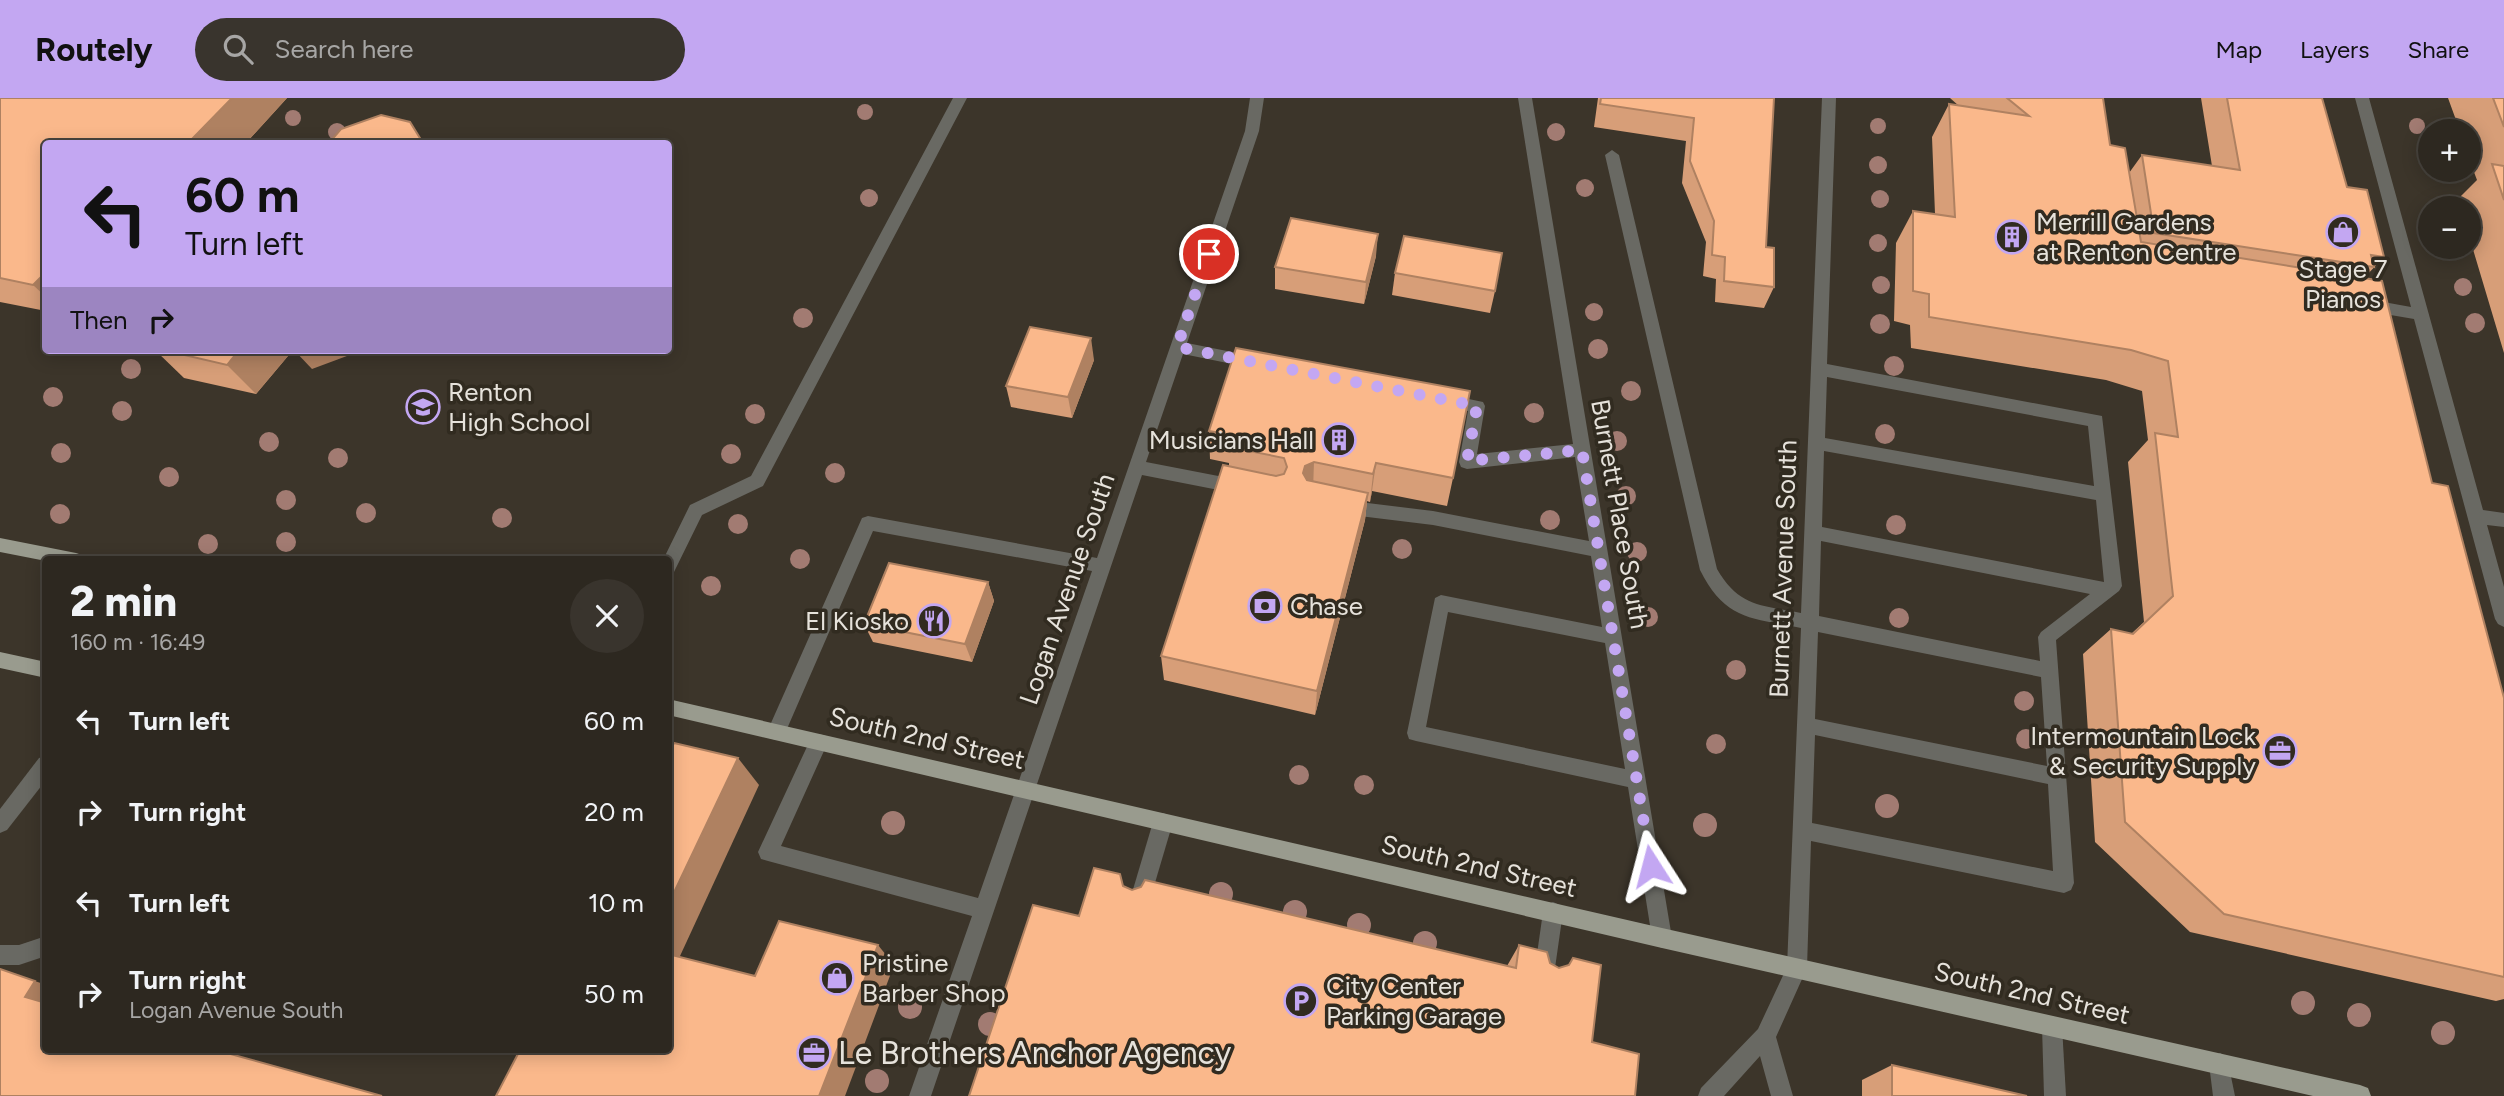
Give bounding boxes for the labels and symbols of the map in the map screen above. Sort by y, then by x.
place label: Merrill Gardens at Renton Centre [2036,206,2237,268]
shop icon: Stage 7 Pianos [2324,213,2362,251]
building icon: Merrill Gardens at Renton Centre [1993,218,2031,256]
pin [1179,224,1239,284]
place label: Stage 7 Pianos [2299,253,2387,315]
place label: Renton High School [448,376,590,438]
school or university icon: Renton High School [404,388,442,426]
street label: Burnett Place South [1584,397,1656,631]
building icon: Musicians Hall [1320,421,1358,459]
place label: Musicians Hall [1149,424,1314,456]
street label: Burnett Avenue South [1763,439,1803,699]
street label: Logan Avenue South [1012,469,1122,709]
bank icon: Chase [1246,587,1284,625]
place label: Chase [1290,590,1363,622]
restaurant icon: El Kiosko [915,602,953,640]
place label: El Kiosko [805,605,909,637]
street label: South 2nd Street [826,700,1028,776]
place label: Intermountain Lock & Security Supply [2030,720,2256,782]
office icon: Intermountain Lock & Security Supply [2261,732,2299,770]
street label: South 2nd Street [1378,828,1580,904]
position arrow [1614,829,1688,903]
place label: Pristine Barber Shop [862,947,1006,1009]
street label: South 2nd Street [1931,955,2133,1031]
shop icon: Pristine Barber Shop [818,959,856,997]
place label: City Center Parking Garage [1326,970,1502,1032]
parking icon: City Center Parking Garage [1282,982,1320,1020]
office icon: Le Brothers Anchor Agency [795,1034,833,1072]
place label: Le Brothers Anchor Agency [838,1034,1231,1072]

